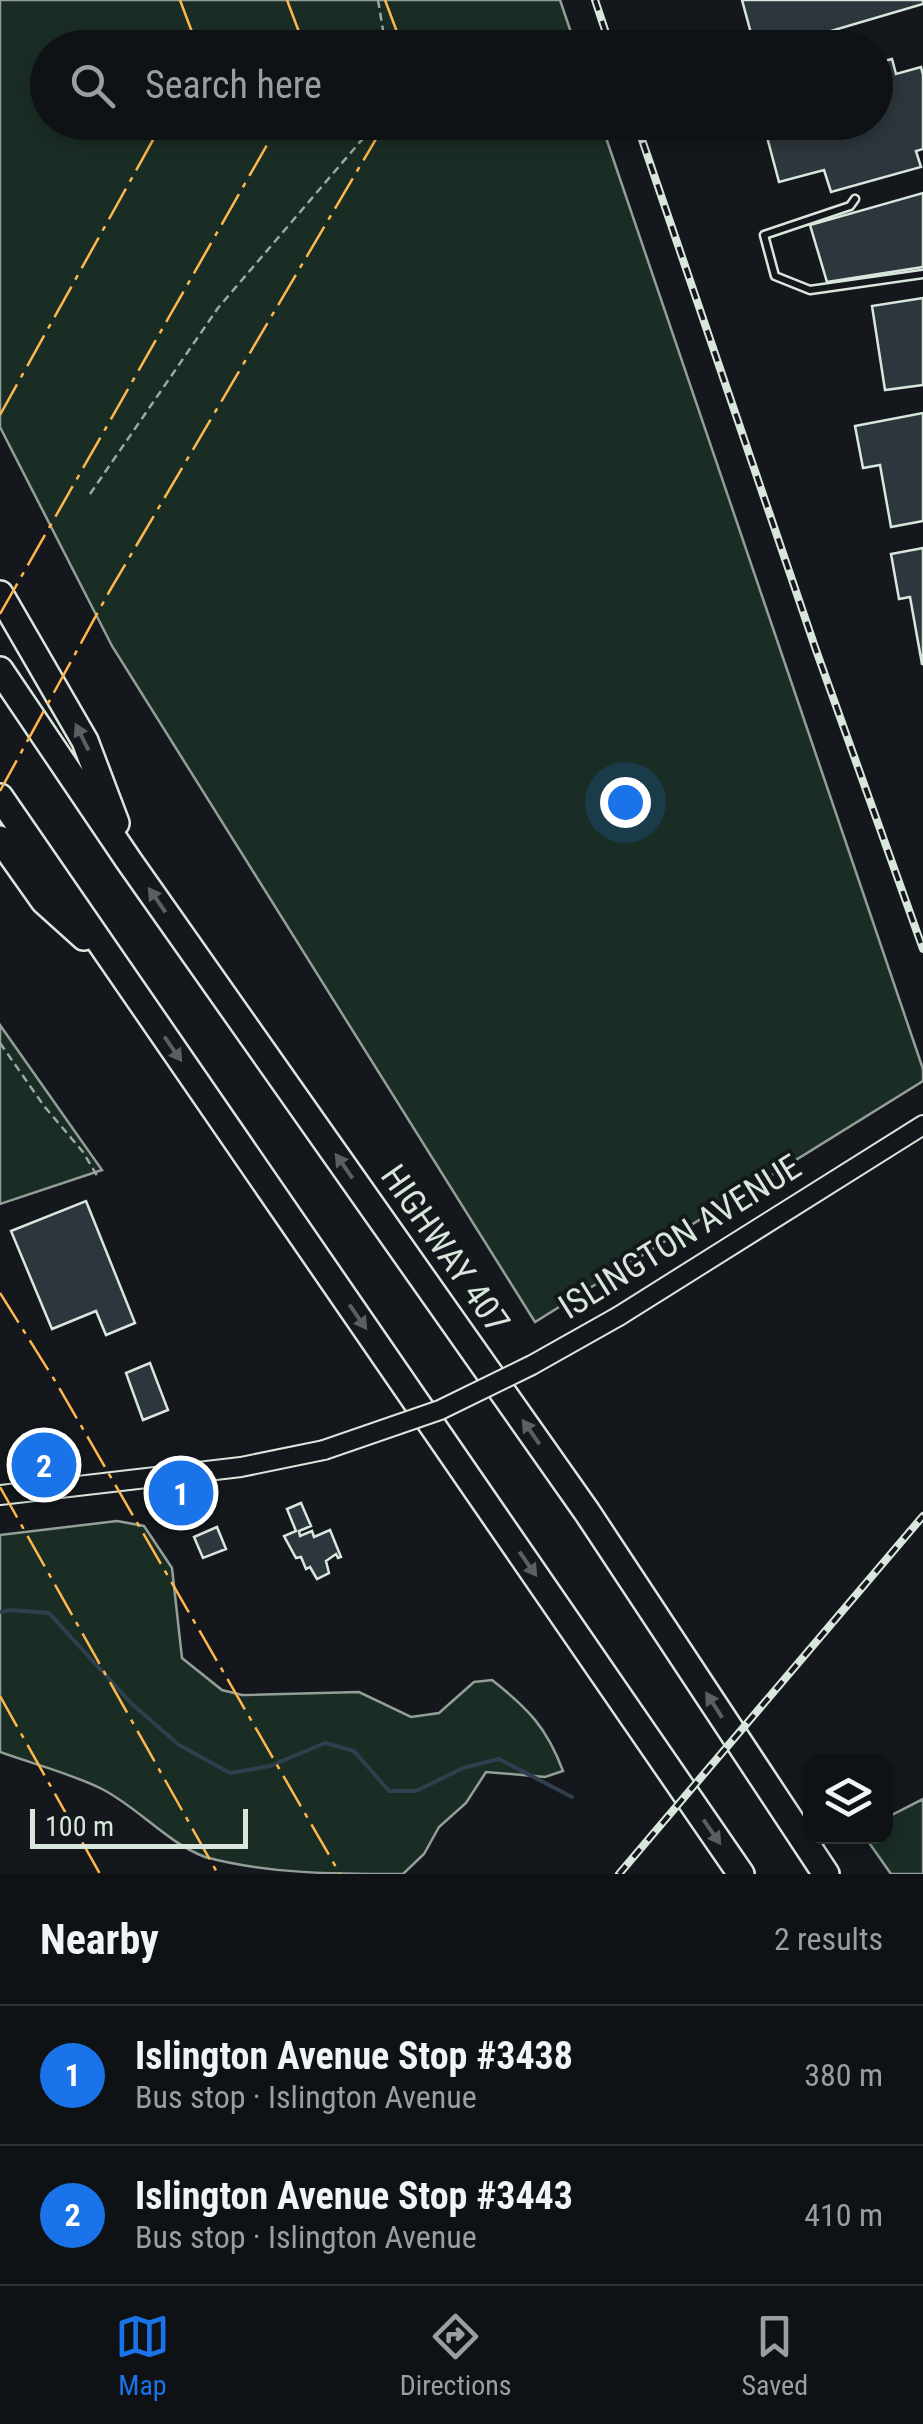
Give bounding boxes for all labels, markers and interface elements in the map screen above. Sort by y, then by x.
search box [30,30,893,140]
icon: search [65,58,120,113]
text: Search here [145,63,322,107]
one-way arrow [74,722,91,751]
your location [600,777,651,828]
one-way arrow [148,887,167,914]
one-way arrow [164,1036,182,1063]
street label: ISLINGTON AVENUE [551,1146,809,1328]
one-way arrow [335,1153,354,1179]
street label: HIGHWAY 407 [372,1157,518,1341]
one-way arrow [348,1303,367,1330]
one-way arrow [522,1419,541,1445]
pin: 2 [12,1428,76,1502]
pin: 1 [148,1456,214,1530]
one-way arrow [518,1551,537,1578]
one-way arrow [706,1691,724,1719]
map controls [803,1754,893,1844]
button: layers [803,1754,893,1844]
scale bar [30,1804,248,1848]
text: 100 m [45,1810,114,1843]
one-way arrow [702,1819,721,1845]
text: Nearby [40,1915,159,1964]
text: 2 results [774,1920,883,1958]
text: Islington Avenue Stop #3438 [135,2034,573,2078]
text: 1 [64,2056,81,2094]
text: 380 m [804,2056,883,2094]
text: Bus stop · Islington Avenue [135,2078,477,2116]
text: Islington Avenue Stop #3443 [135,2174,573,2218]
text: 2 [64,2196,81,2234]
text: 410 m [804,2196,883,2234]
text: Bus stop · Islington Avenue [135,2218,477,2256]
tab: Map [115,2309,170,2402]
tab: Directions [400,2309,512,2402]
tab: Saved [741,2309,808,2402]

